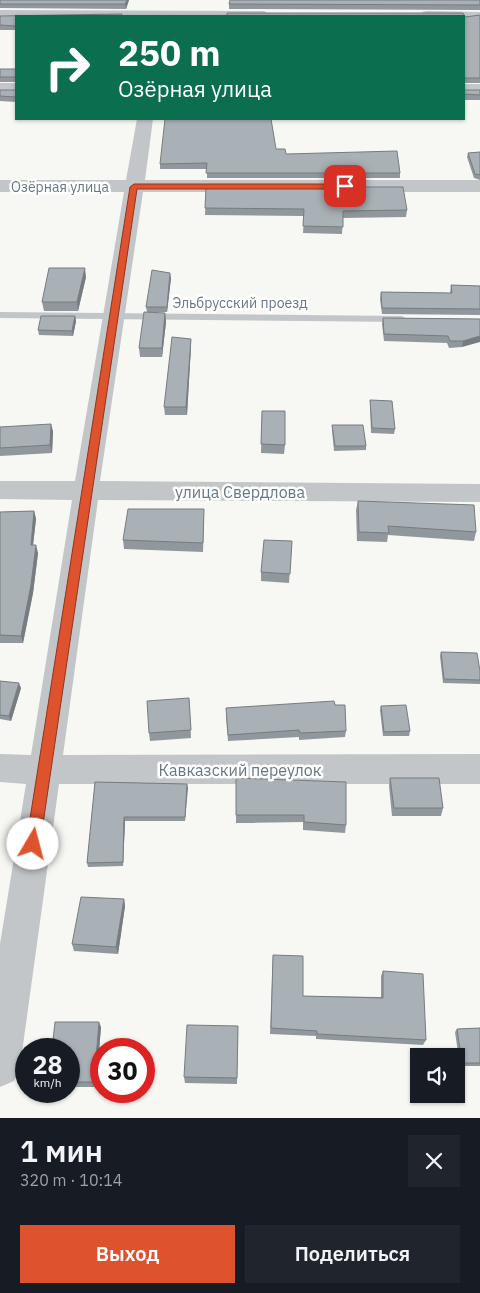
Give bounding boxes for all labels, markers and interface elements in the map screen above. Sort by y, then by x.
text: 250 m [118,30,221,76]
icon: right [35,35,100,100]
text: Озёрная улица [118,74,272,103]
pin [324,165,366,207]
icon: arrive [331,172,359,200]
street label: Озёрная улица [11,178,110,196]
street label: Эльбрусский проезд [172,294,308,312]
street label: улица Свердлова [175,482,305,502]
street label: Кавказский переулок [158,760,322,780]
position arrow [6,817,58,869]
speed limit sign: 30 [90,1038,155,1103]
text: 28 [32,1048,63,1081]
map controls [410,1048,465,1103]
button: sound [410,1048,465,1103]
text: km/h [33,1075,62,1090]
text: 1 мин [20,1131,103,1170]
button: close [408,1135,460,1187]
text: 320 m · 10:14 [20,1170,122,1190]
button: Выход [20,1225,235,1283]
button: Поделиться [245,1225,460,1283]

